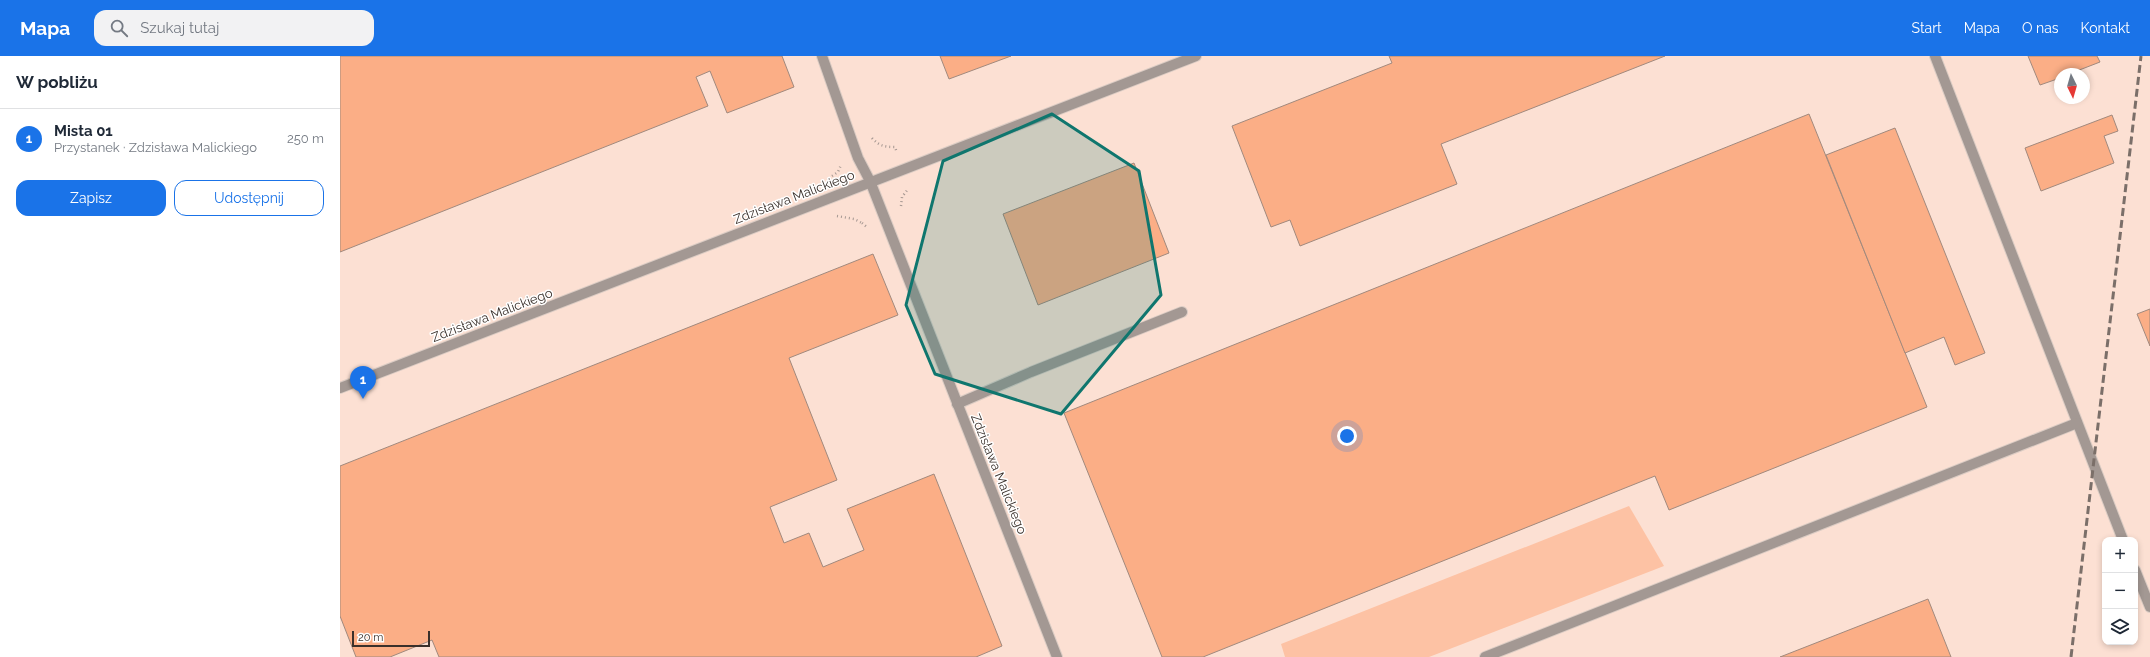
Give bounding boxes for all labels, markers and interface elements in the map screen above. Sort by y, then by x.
search box [94,10,374,46]
text: Mapa [20,17,70,39]
icon: search [108,17,130,39]
text: Szukaj tutaj [140,19,219,37]
text: Start [1912,20,1942,36]
text: Mapa [1964,20,2000,36]
text: O nas [2022,20,2059,36]
text: Kontakt [2081,20,2130,36]
north arrow [2054,68,2090,104]
text: W pobliżu [16,72,98,92]
text: Mista 01 [54,122,113,140]
text: 1 [26,131,32,146]
text: 250 m [287,131,324,146]
text: Przystanek · Zdzisława Malickiego [54,140,257,155]
street label: Zdzisława Malickiego [732,167,857,227]
button: Zapisz [16,180,166,216]
button: Udostępnij [174,180,324,216]
street label: Zdzisława Malickiego [430,285,555,345]
pin: 1 [350,366,376,399]
street label: Zdzisława Malickiego [968,412,1030,536]
your location [1337,426,1357,446]
map controls [2102,537,2138,645]
button: + [2102,537,2138,573]
button: − [2102,573,2138,609]
button: layers [2102,609,2138,645]
scale bar [352,629,430,648]
text: 20 m [358,631,383,644]

